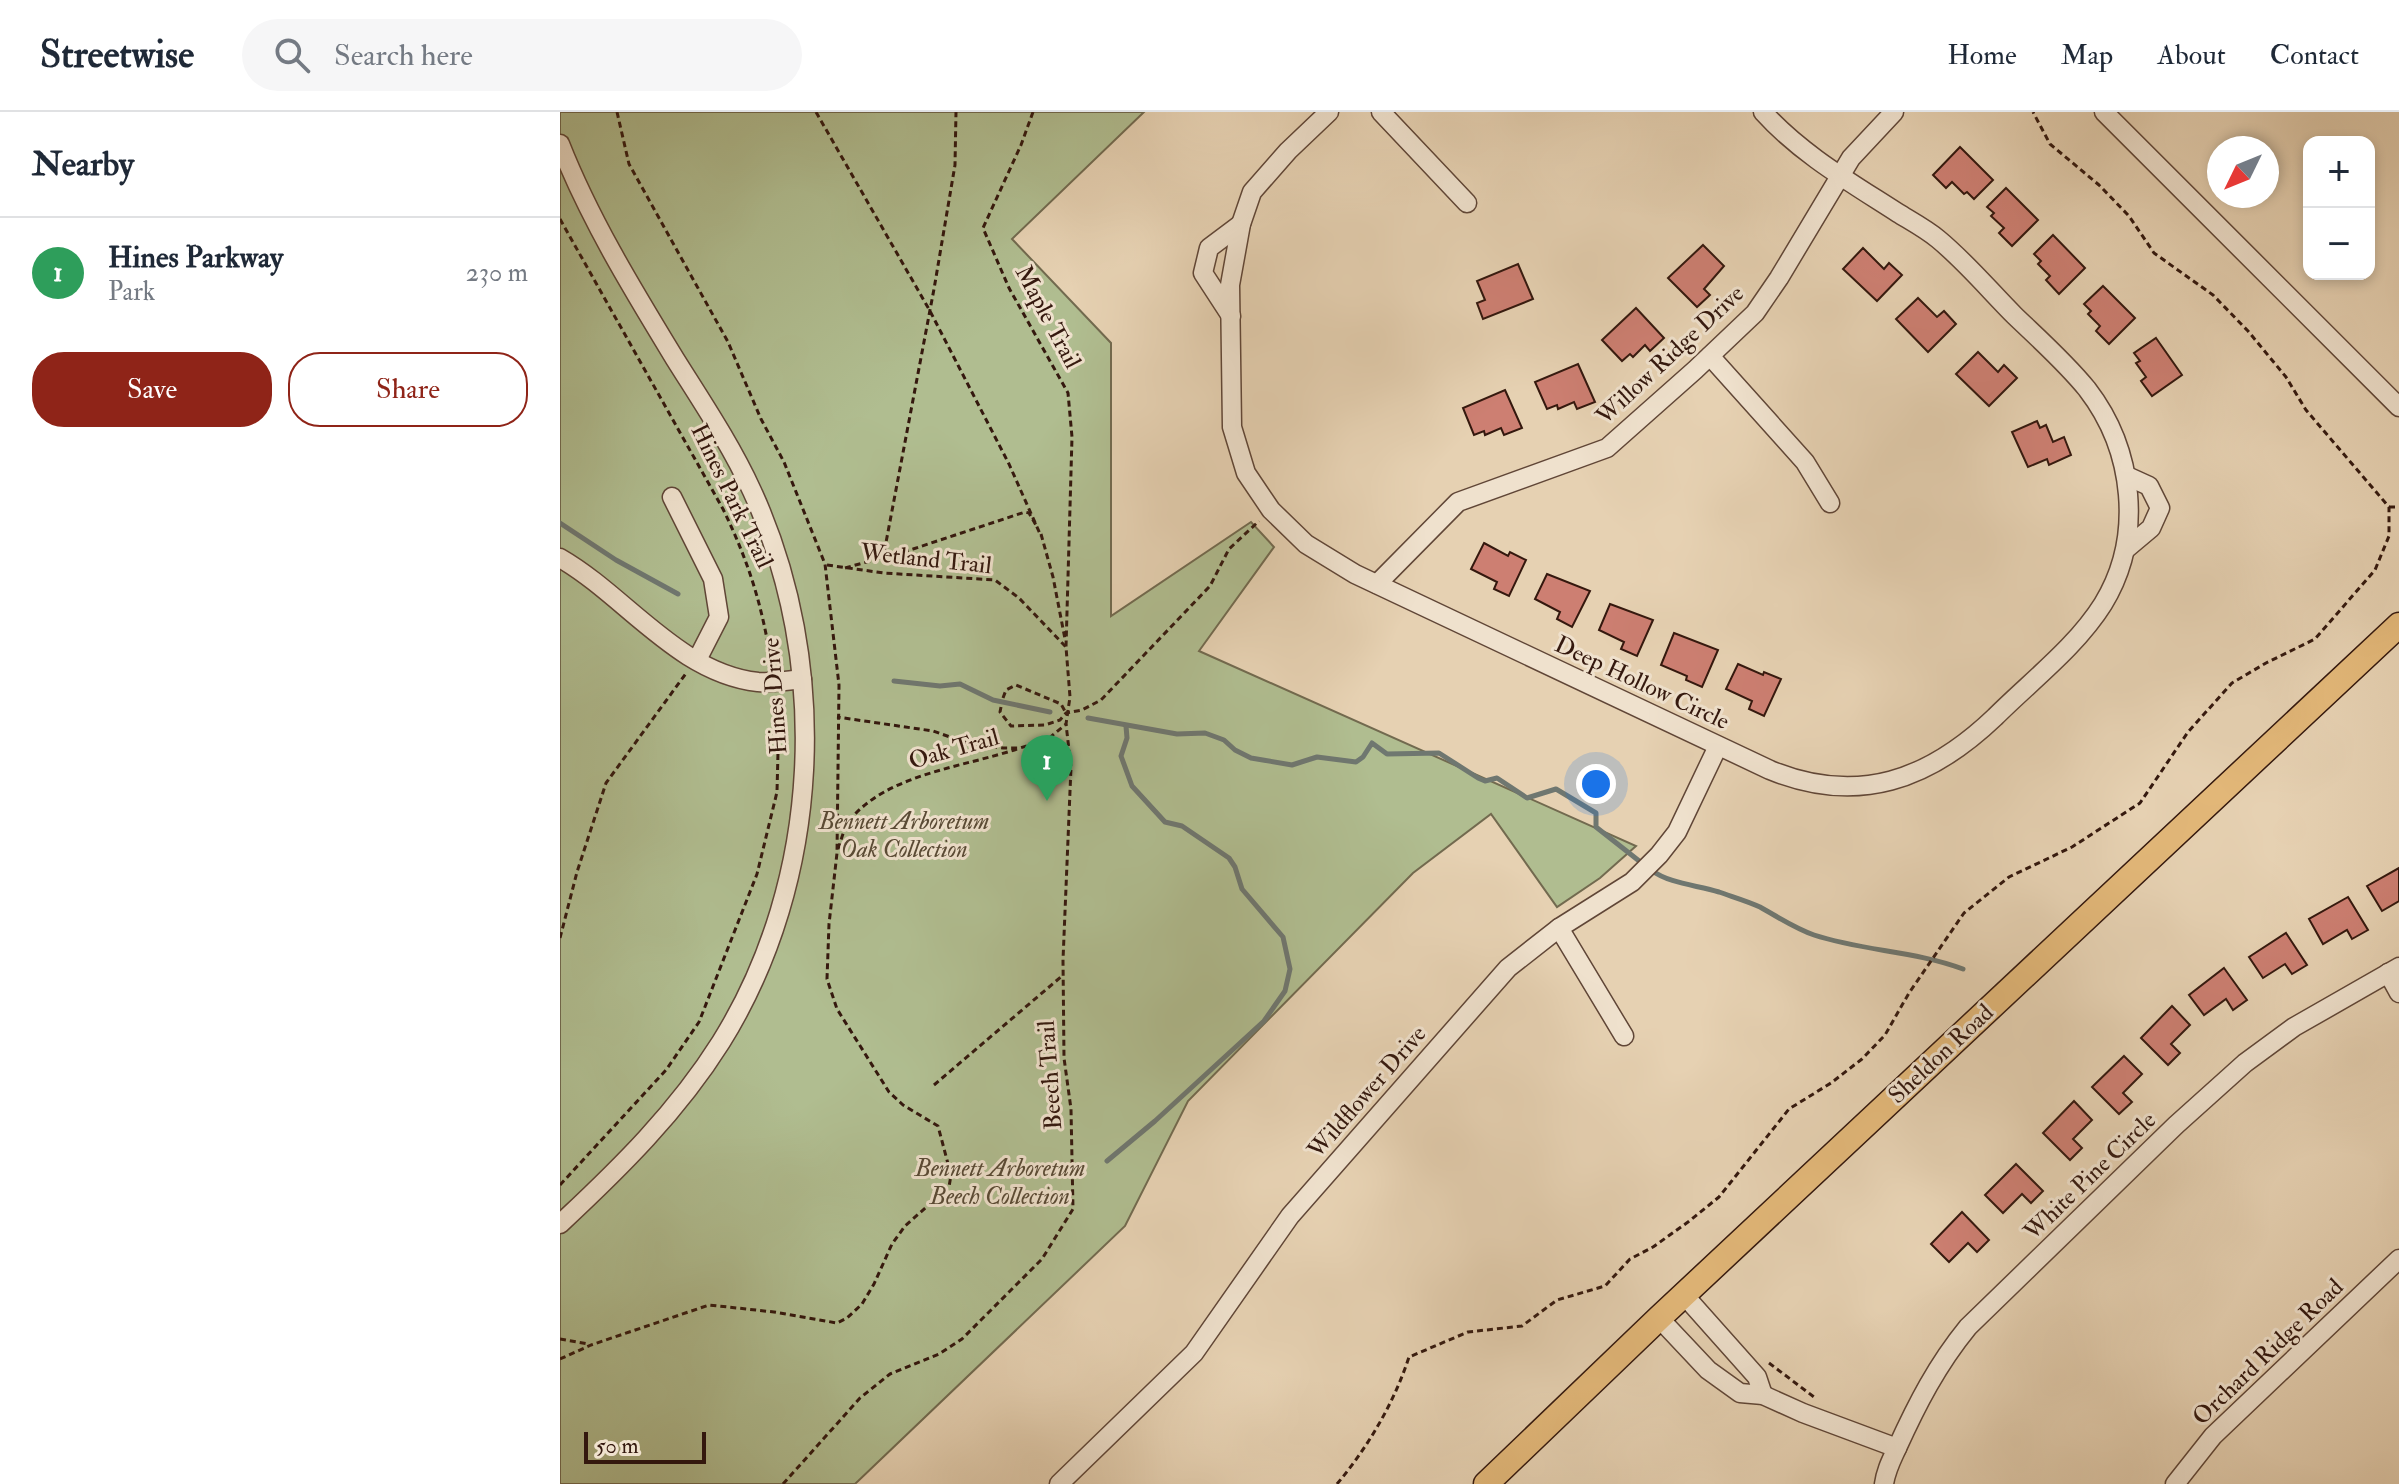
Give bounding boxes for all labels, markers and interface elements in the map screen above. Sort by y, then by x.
search box [242,19,802,91]
text: Streetwise [40,31,194,79]
icon: search [270,33,314,77]
text: Search here [334,37,473,74]
text: Home [1947,38,2017,73]
text: Map [2061,38,2113,73]
text: About [2157,38,2226,73]
text: Contact [2270,38,2359,73]
north arrow [2207,136,2279,208]
map controls [2303,136,2375,280]
button: + [2303,136,2375,208]
text: Nearby [32,143,134,186]
button: − [2303,208,2375,280]
text: Hines Parkway [108,239,283,276]
text: 1 [53,257,63,289]
text: 230 m [466,257,528,289]
street label: Maple Trail [1008,260,1088,374]
text: Park [108,276,155,308]
street label: Willow Ridge Drive [1589,278,1751,432]
button: Save [32,352,272,427]
button: Share [288,352,528,427]
street label: Hines Park Trail [684,419,780,573]
street label: Wetland Trail [858,537,993,581]
street label: Deep Hollow Circle [1550,629,1734,737]
street label: Hines Drive [755,637,795,755]
street label: Oak Trail [905,721,1003,777]
pin: 1 [1021,735,1073,801]
your location [1576,764,1616,804]
park label: Bennett Arboretum Oak Collection [818,806,989,865]
street label: Sheldon Road [1882,997,2000,1111]
street label: Beech Trail [1031,1019,1069,1131]
street label: Wildflower Drive [1300,1019,1433,1166]
street label: White Pine Circle [2016,1105,2163,1248]
park label: Bennett Arboretum Beech Collection [914,1153,1085,1212]
street label: Orchard Ridge Road [2186,1272,2350,1432]
scale bar [584,1428,706,1464]
text: 50 m [596,1432,638,1460]

